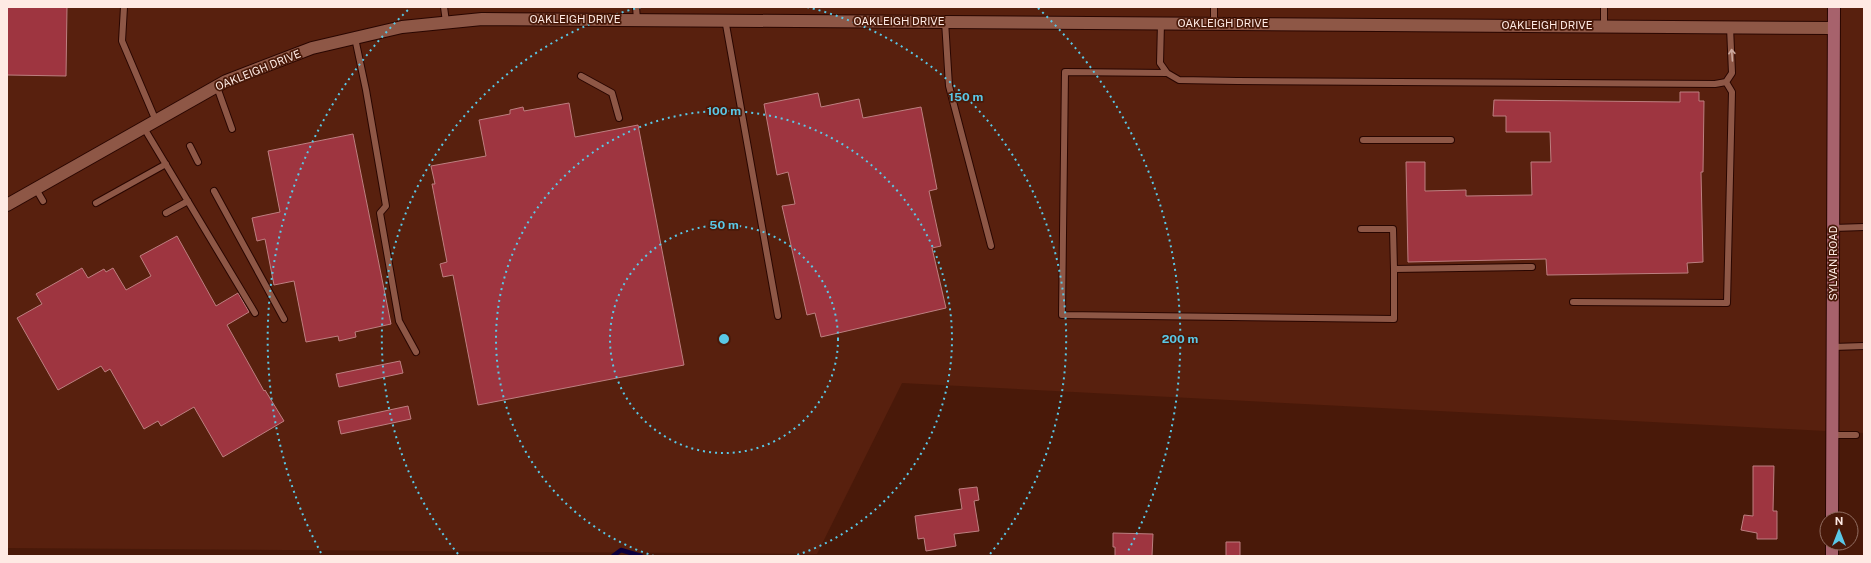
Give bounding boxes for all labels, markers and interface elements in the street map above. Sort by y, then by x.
street label: OAKLEIGH DRIVE [530,13,621,25]
street label: OAKLEIGH DRIVE [854,15,945,27]
street label: OAKLEIGH DRIVE [1178,17,1269,29]
street label: OAKLEIGH DRIVE [1502,19,1593,31]
street label: OAKLEIGH DRIVE [214,47,303,93]
one-way arrow [1728,49,1735,62]
text: 150 m [949,90,983,104]
text: 100 m [707,104,741,118]
text: 50 m [709,218,739,232]
street label: SYLVAN ROAD [1827,225,1839,300]
centre of rings [717,332,731,346]
text: 200 m [1162,332,1198,346]
north arrow [1819,511,1859,551]
text: N [1835,515,1843,527]

